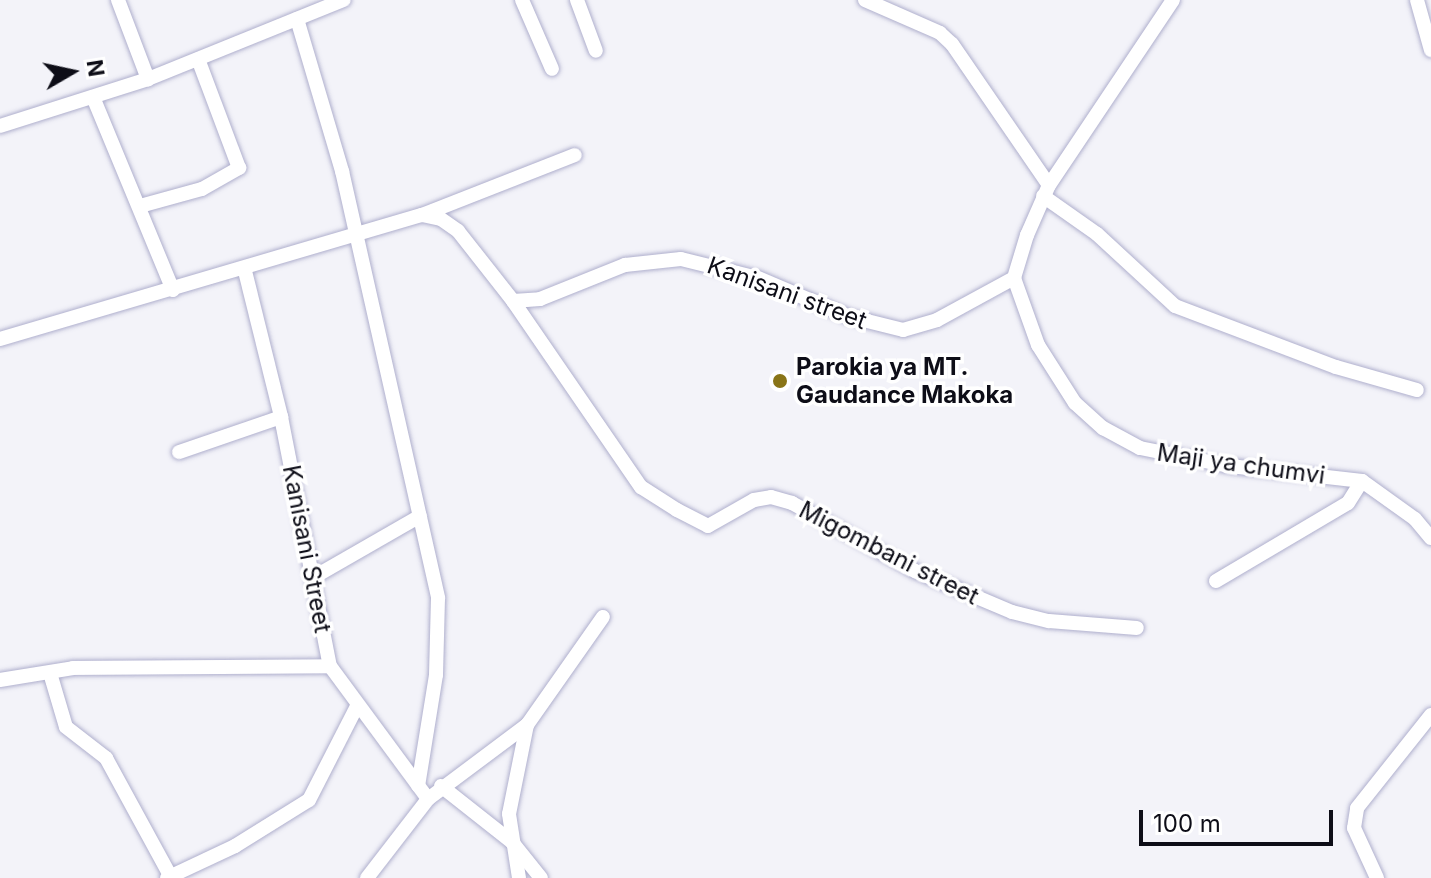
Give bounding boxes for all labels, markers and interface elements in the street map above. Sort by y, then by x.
north arrow [32,32,112,112]
text: N [82,58,110,79]
street label: Kanisani street [703,251,871,335]
place label: Parokia ya MT. Gaudance Makoka [796,353,1013,409]
marker: Parokia ya MT. Gaudance Makoka [771,372,789,390]
street label: Maji ya chumvi [1155,438,1327,490]
street label: Kanisani Street [277,463,337,635]
street label: Migombani street [794,495,984,611]
scale bar [1143,794,1337,844]
text: 100 m [1153,809,1221,838]

